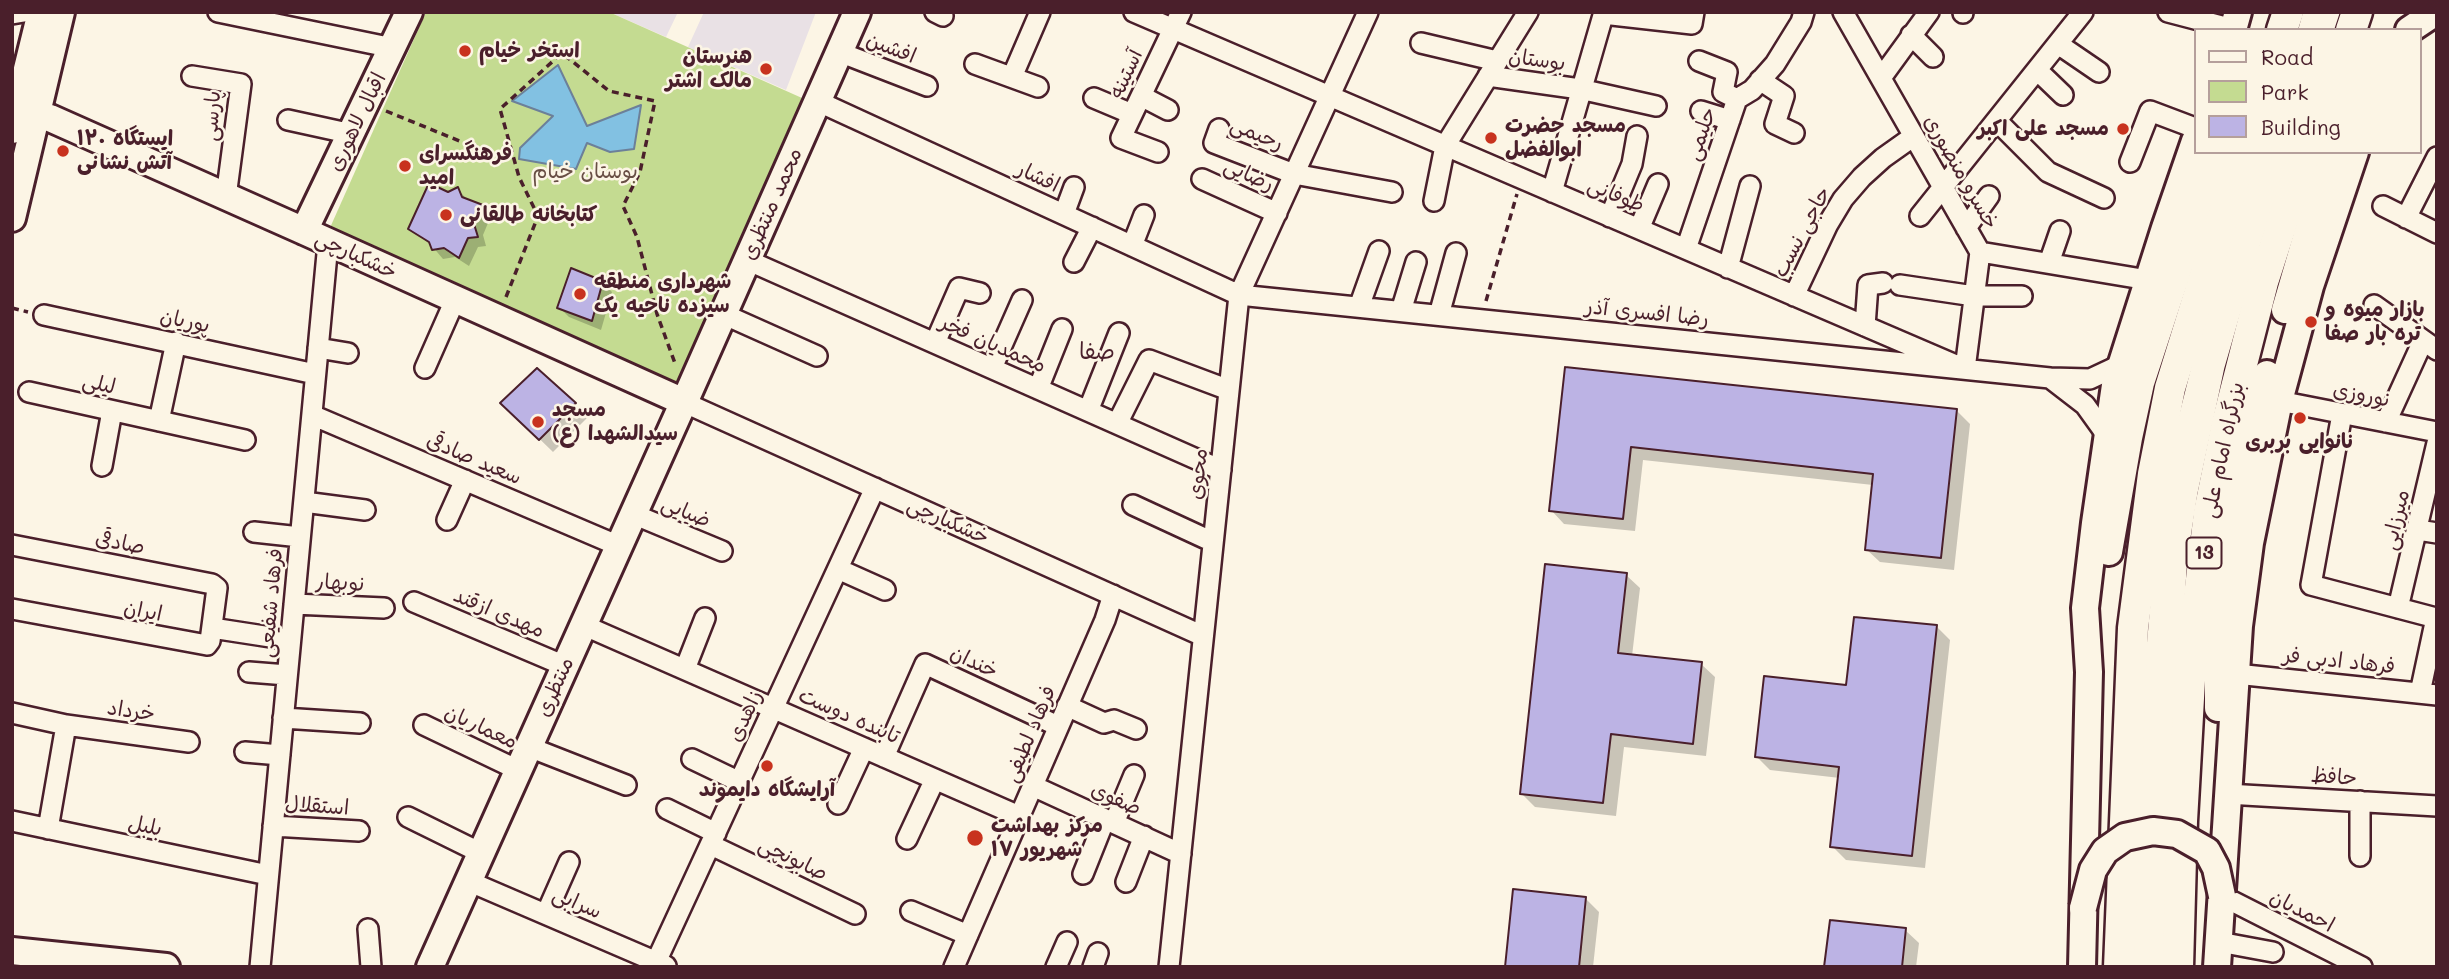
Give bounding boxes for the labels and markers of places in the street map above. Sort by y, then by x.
place label: استخر خیام [479,38,580,64]
marker: استخر خیام [457,43,473,59]
place label: هنرستان مالک اشتر [666,44,752,94]
marker: هنرستان مالک اشتر [758,61,774,77]
place label: مسجد حضرت ابوالفضل [1505,113,1626,163]
place label: مسجد علی اکبر [1977,116,2109,142]
marker: مسجد علی اکبر [2115,121,2131,137]
place label: ایستگاه ۱۲۰ آتش نشانی [77,126,173,176]
marker: مسجد حضرت ابوالفضل [1483,130,1499,146]
place label: فرهنگسرای امید [419,141,512,191]
marker: ایستگاه ۱۲۰ آتش نشانی [55,143,71,159]
marker: فرهنگسرای امید [397,158,413,174]
place label: کتابخانه طالقانی [460,202,597,228]
marker: کتابخانه طالقانی [438,207,454,223]
place label: شهرداری منطقه سیزده ناحیه یک [594,269,731,319]
marker: شهرداری منطقه سیزده ناحیه یک [572,286,588,302]
place label: بازار میوه و تره بار صفا [2325,297,2425,347]
marker: بازار میوه و تره بار صفا [2303,314,2319,330]
place label: مسجد سیدالشهدا (ع) [552,397,678,447]
marker: نانوایی بربری [2292,410,2308,426]
marker: مسجد سیدالشهدا (ع) [530,414,546,430]
place label: نانوایی بربری [2245,429,2355,455]
marker: آرایشگاه دایموند [759,758,775,774]
place label: آرایشگاه دایموند [699,777,835,803]
place label: مرکز بهداشت ۱۷ شهریور [991,813,1103,863]
marker: مرکز بهداشت ۱۷ شهریور [965,828,985,848]

